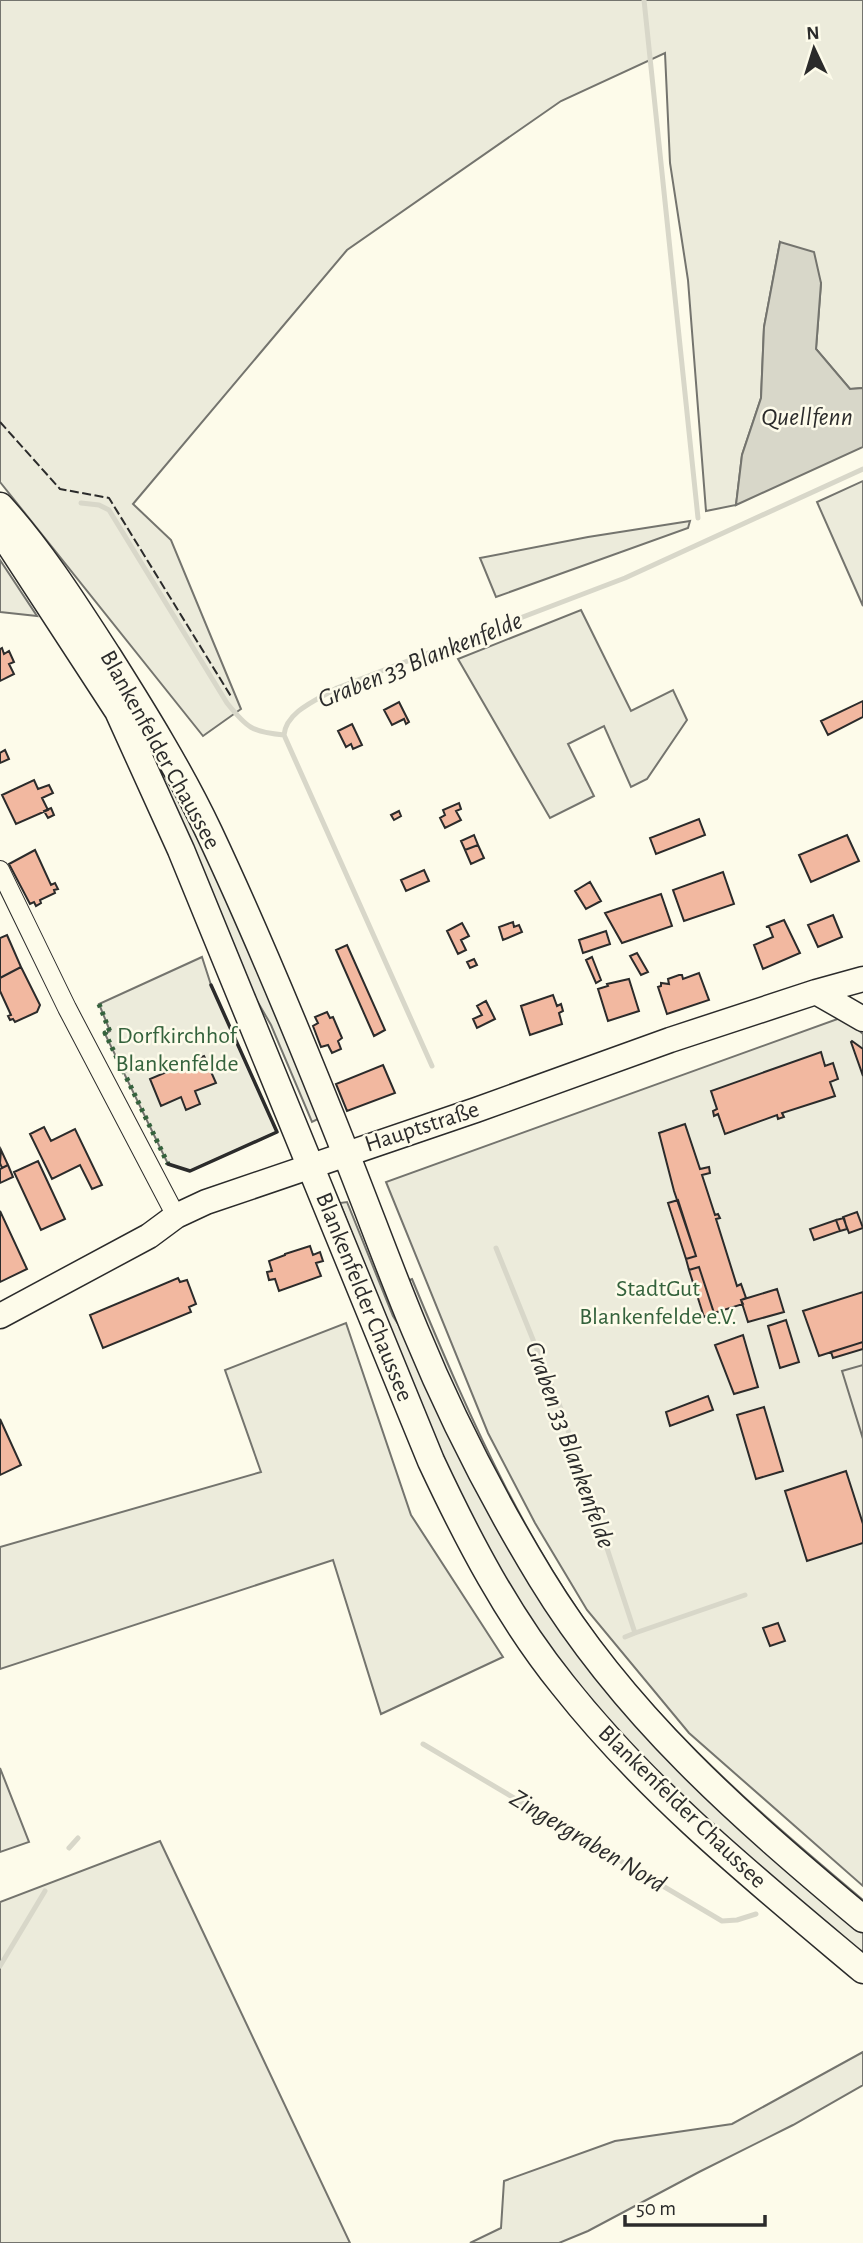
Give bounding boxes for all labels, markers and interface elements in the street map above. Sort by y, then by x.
north arrow [779,14,849,84]
text: N [806,24,820,43]
water label: Quellfenn [761,404,853,430]
water label: Graben 33 Blankenfelde [314,607,526,713]
street label: Blankenfelder Chaussee [95,647,225,853]
park label: Dorfkirchhof Blankenfelde [115,1024,239,1076]
street label: Hauptstraße [362,1097,482,1157]
street label: Blankenfelder Chaussee [311,1189,417,1405]
park label: StadtGut Blankenfelde e.V. [579,1277,737,1329]
water label: Graben 33 Blankenfelde [521,1338,620,1552]
street label: Blankenfelder Chaussee [593,1721,771,1893]
water label: Zingergraben Nord [506,1784,671,1898]
scale bar [625,2184,765,2228]
text: 50 m [636,2198,676,2219]

